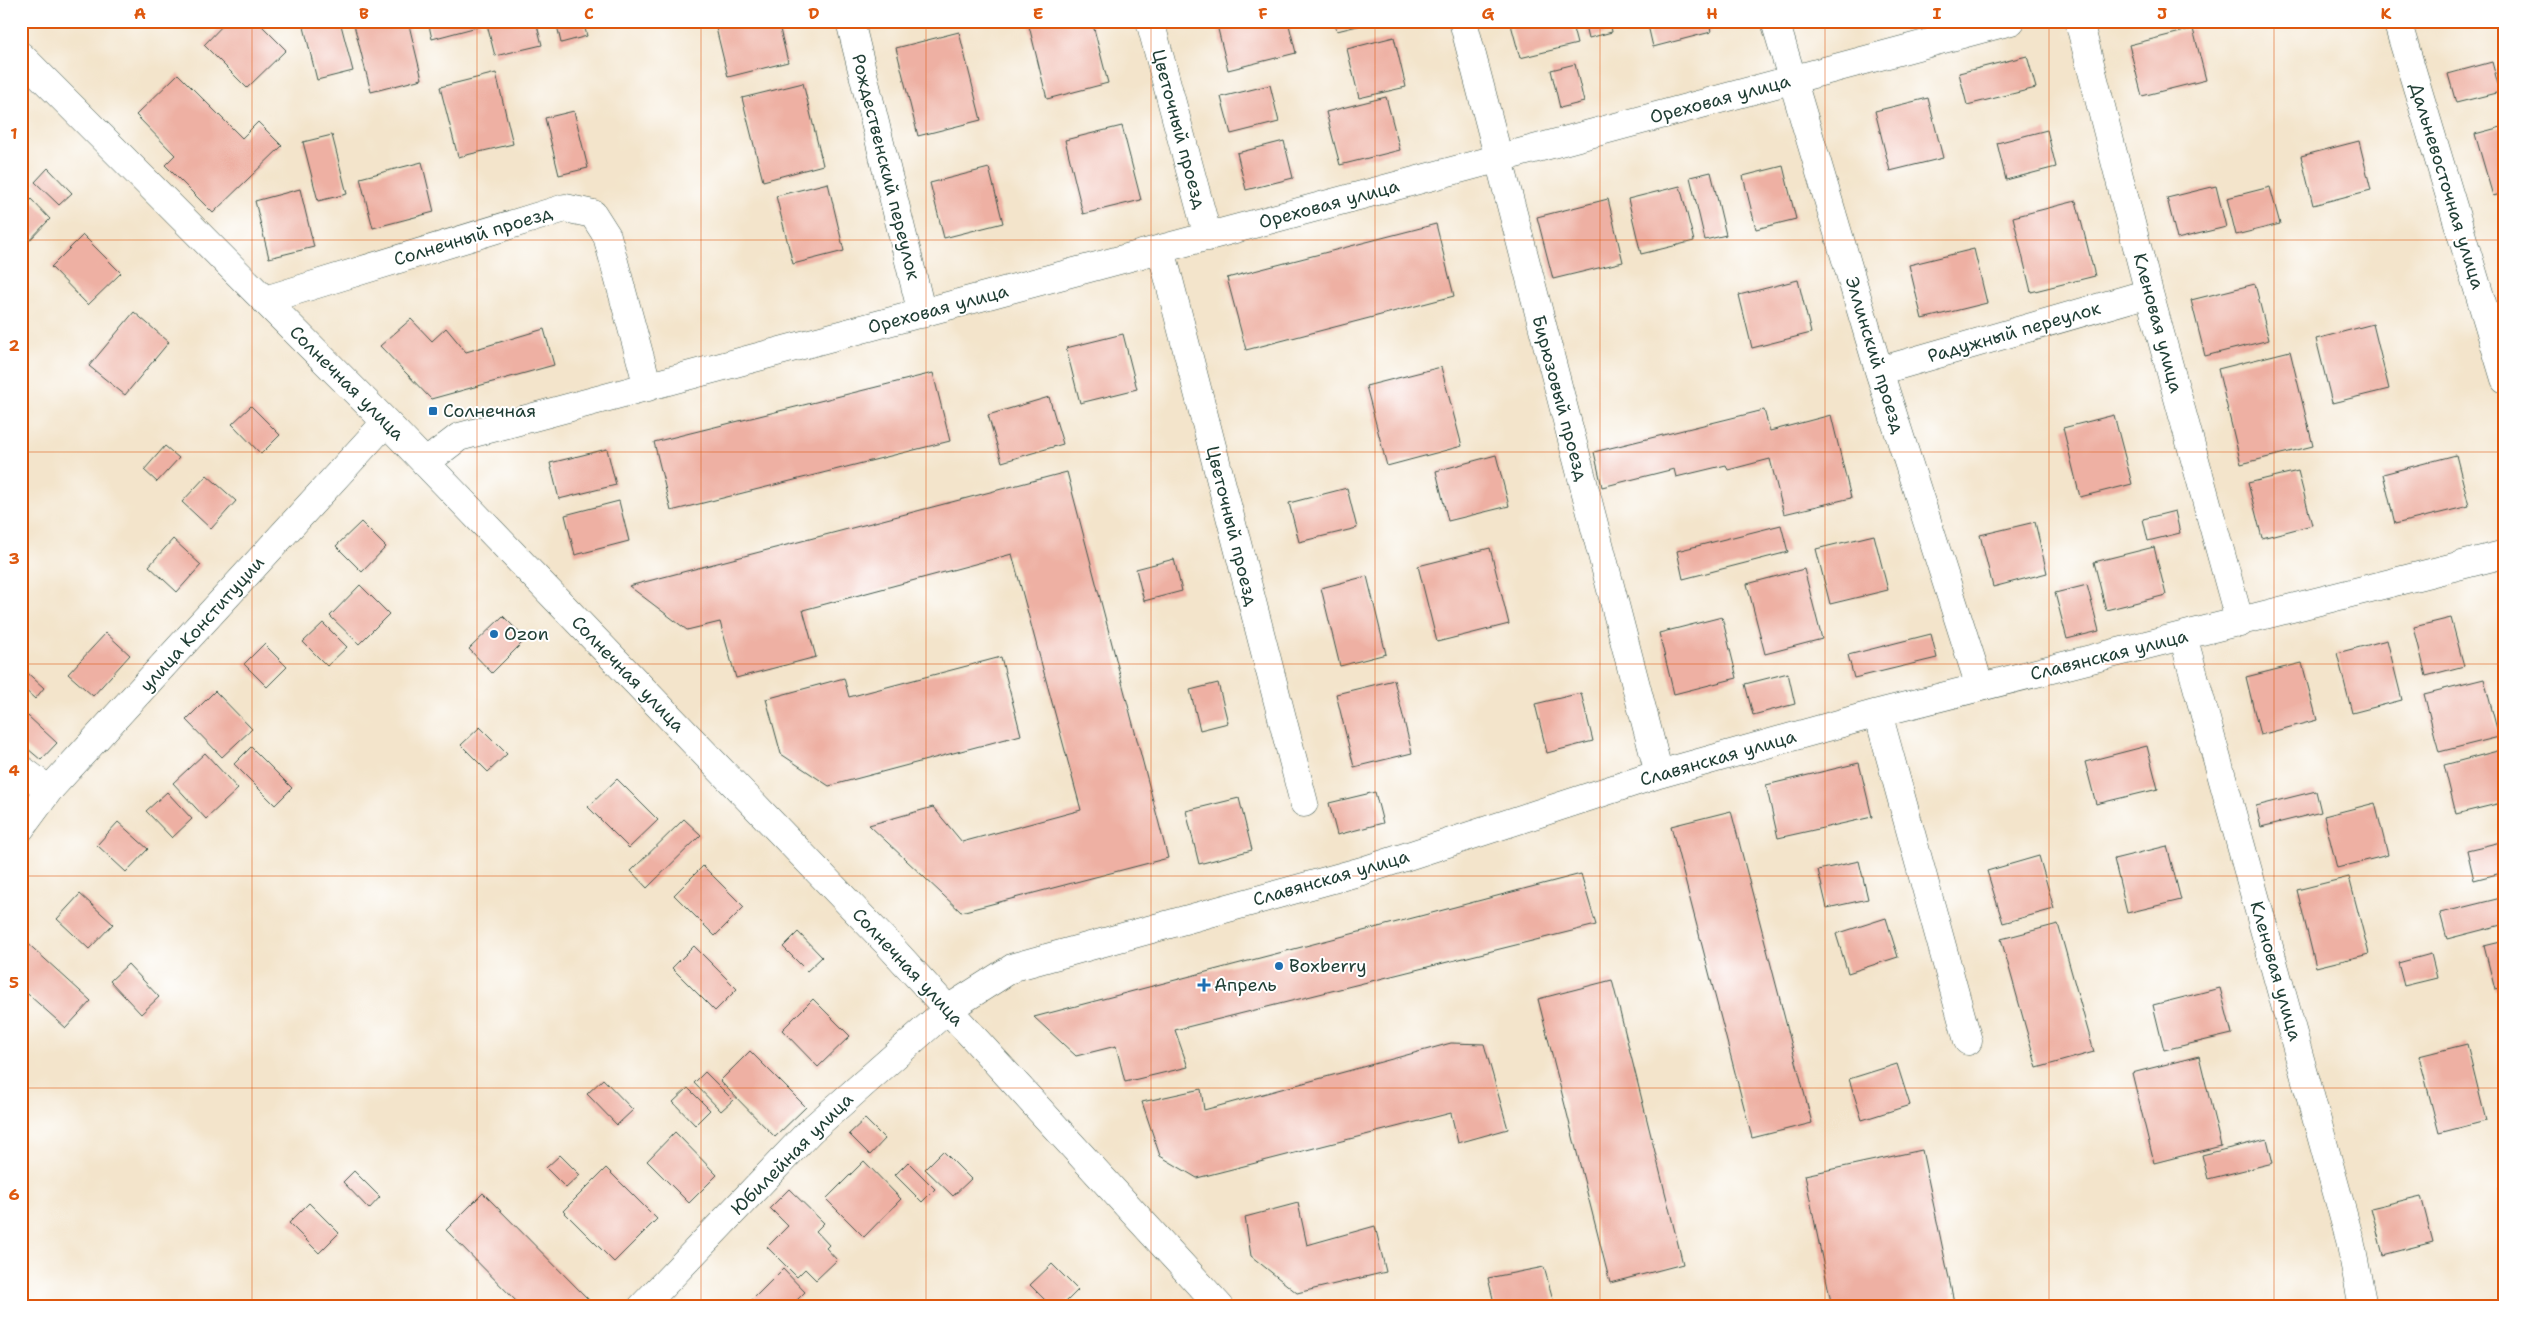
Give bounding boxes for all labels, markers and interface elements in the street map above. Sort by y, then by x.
text: A [134,3,146,24]
text: B [359,3,369,24]
text: C [584,3,594,24]
text: D [808,3,820,24]
text: E [1033,3,1043,24]
text: F [1258,3,1268,24]
text: G [1482,3,1495,24]
text: H [1706,3,1718,24]
text: I [1933,3,1942,24]
text: J [2157,3,2167,24]
text: K [2381,3,2392,24]
street label: Цветочный проезд [1146,47,1212,212]
street label: Рождественский переулок [846,52,926,283]
street label: Ореховая улица [1647,69,1793,129]
street label: Дальневосточная улица [2404,80,2490,292]
text: 1 [10,123,18,144]
street label: Ореховая улица [1256,174,1402,234]
street label: Солнечный проезд [391,200,556,272]
street label: Кленовая улица [2128,250,2188,396]
street label: Эллинский проезд [1840,274,1910,437]
street label: Ореховая улица [865,279,1011,339]
street label: Радужный переулок [1925,296,2104,368]
street label: Бирюзовый проезд [1526,313,1594,484]
street label: Солнечная улица [284,320,410,446]
text: 2 [8,335,20,356]
place label: Солнечная [443,399,536,423]
marker: Солнечная [427,405,439,417]
street label: Цветочный проезд [1200,443,1264,609]
text: 3 [8,548,20,569]
street label: улица Конституции [135,551,270,697]
street label: Солнечная улица [566,610,690,738]
place label: Ozon [504,622,549,646]
street label: Славянская улица [2028,624,2190,686]
marker: Ozon [488,628,500,640]
street label: Славянская улица [1637,724,1799,792]
text: 4 [8,760,20,781]
street label: Славянская улица [1250,844,1412,912]
street label: Кленовая улица [2245,898,2307,1044]
street label: Солнечная улица [847,903,969,1031]
place label: Boxberry [1289,954,1367,978]
marker: Boxberry [1273,960,1285,972]
text: 5 [9,972,19,993]
place label: Апрель [1214,973,1277,997]
marker: Апрель [1198,979,1210,991]
street label: Юбилейная улица [726,1088,858,1220]
text: 6 [8,1184,20,1205]

